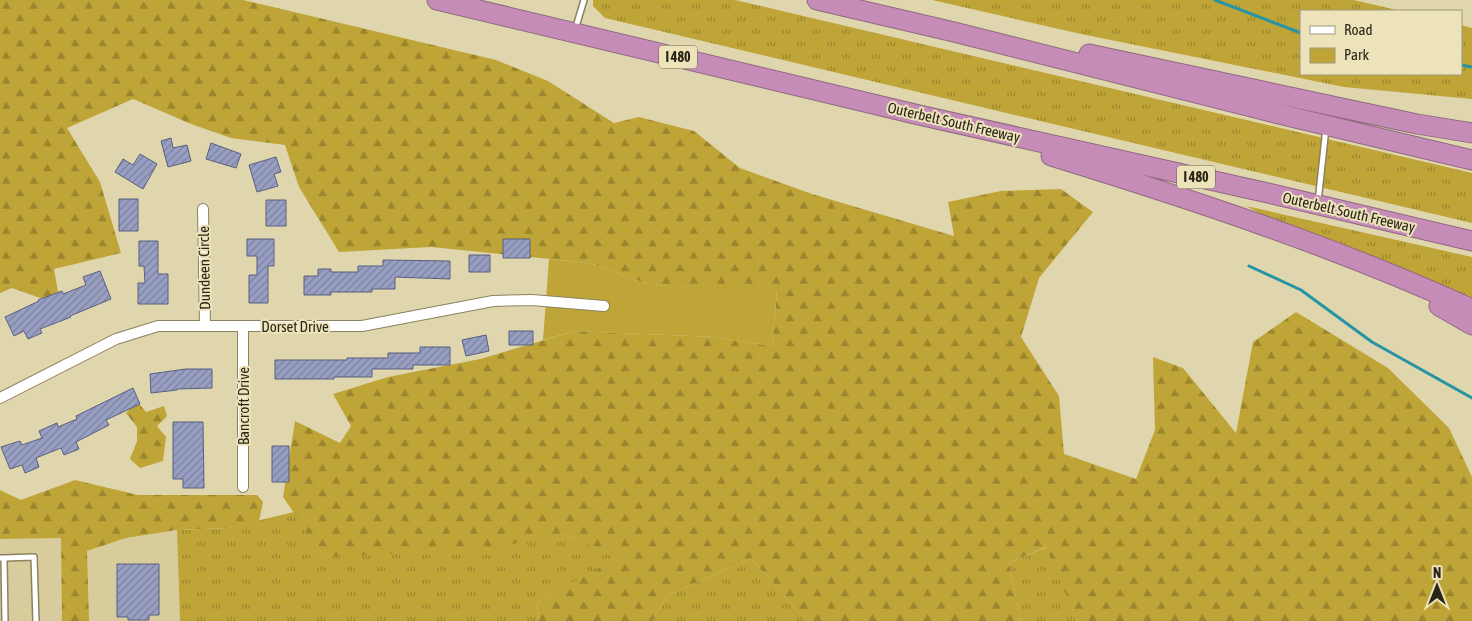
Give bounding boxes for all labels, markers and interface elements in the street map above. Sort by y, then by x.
legend [1300,10,1462,75]
text: Road [1344,21,1373,38]
road number: I 480 [659,46,697,68]
text: Park [1344,46,1369,63]
street label: Outerbelt South Freeway [886,98,1022,146]
road number: I 480 [1177,166,1215,188]
street label: Outerbelt South Freeway [1281,188,1417,236]
street label: Dundeen Circle [195,226,213,310]
street label: Dorset Drive [261,318,329,335]
street label: Bancroft Drive [235,367,252,445]
north arrow [1412,561,1462,611]
text: N [1433,565,1441,581]

